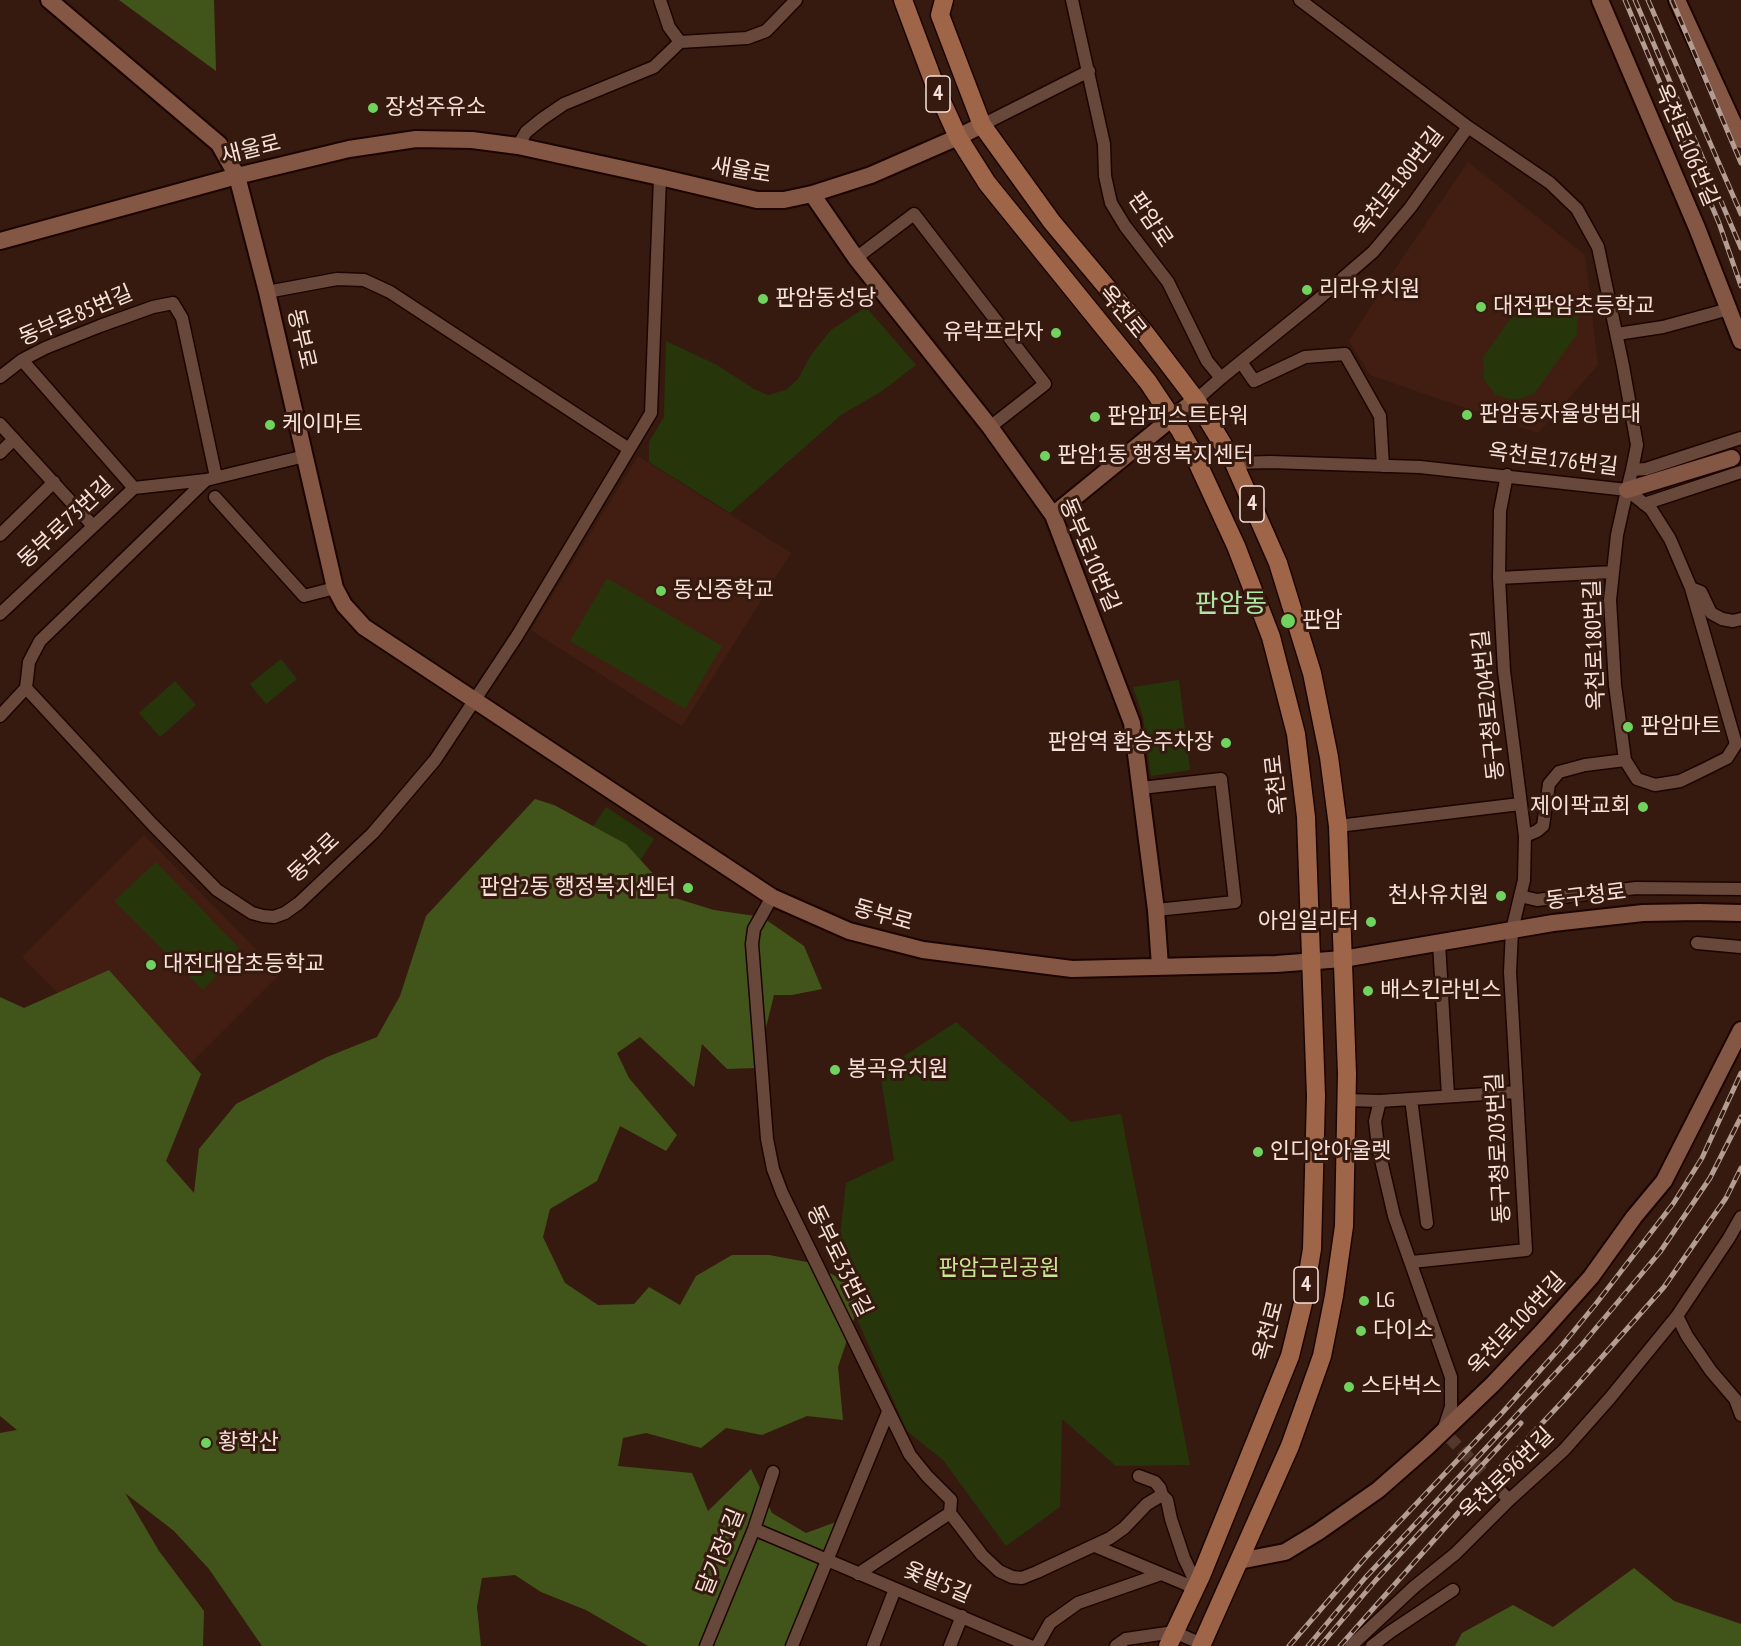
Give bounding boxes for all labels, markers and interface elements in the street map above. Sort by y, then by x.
road number: 4 [926,76,950,112]
street label: 옥천로106번길 [1648,80,1724,210]
place label: 장성주유소 [385,95,486,121]
marker: 장성주유소 [366,101,380,115]
street label: 옥천로180번길 [1348,122,1450,242]
street label: 새울로 [218,130,284,170]
street label: 새울로 [709,153,773,189]
street label: 판암로 [1122,187,1178,253]
place label: 리라유치원 [1319,277,1420,303]
street label: 동부로85번길 [15,280,137,352]
street label: 옥천로 [1093,280,1151,344]
marker: 리라유치원 [1300,283,1314,297]
place label: 판암동성당 [775,286,876,312]
marker: 판암동성당 [756,292,770,306]
place label: 대전판암초등학교 [1493,294,1655,320]
marker: 대전판암초등학교 [1474,300,1488,314]
street label: 동부로 [281,306,321,372]
place label: 유락프라자 [943,320,1044,346]
marker: 유락프라자 [1049,326,1063,340]
place label: 판암동자율방범대 [1479,402,1641,428]
place label: 판암퍼스트타워 [1107,404,1249,430]
marker: 판암동자율방범대 [1460,408,1474,422]
marker: 판암퍼스트타워 [1088,410,1102,424]
place label: 케이마트 [282,412,363,438]
marker: 케이마트 [263,418,277,432]
street label: 옥천로176번길 [1486,439,1620,481]
place label: 판암1동 행정복지센터 [1057,443,1254,469]
marker: 판암1동 행정복지센터 [1038,449,1052,463]
street label: 동부로73번길 [13,472,119,574]
road number: 4 [1240,486,1264,522]
street label: 동부로10번길 [1053,494,1125,616]
place label: 동신중학교 [673,578,774,604]
street label: 옥천로180번길 [1580,579,1610,711]
marker: 동신중학교 [654,584,668,598]
district label: 판암동 [1195,589,1267,621]
place label: 판암 [1302,608,1342,634]
marker: 판암 [1279,612,1297,630]
street label: 동구청로204번길 [1468,628,1510,782]
place label: 판암마트 [1640,714,1721,740]
marker: 판암마트 [1621,720,1635,734]
place label: 판암역 환승주차장 [1047,730,1214,756]
marker: 판암역 환승주차장 [1219,736,1233,750]
street label: 옥천로 [1261,753,1293,817]
place label: 제이팍교회 [1530,794,1631,820]
marker: 제이팍교회 [1636,800,1650,814]
street label: 동부로 [283,828,345,888]
place label: 판암2동 행정복지센터 [479,875,676,901]
street label: 동구청로 [1544,879,1628,915]
marker: 판암2동 행정복지센터 [681,881,695,895]
place label: 천사유치원 [1388,883,1489,909]
marker: 천사유치원 [1494,889,1508,903]
street label: 동부로 [850,895,916,937]
place label: 아임일리터 [1258,909,1359,935]
marker: 아임일리터 [1364,915,1378,929]
place label: 대전대암초등학교 [163,952,325,978]
marker: 대전대암초등학교 [144,958,158,972]
place label: 배스킨라빈스 [1380,978,1501,1004]
marker: 배스킨라빈스 [1361,984,1375,998]
place label: 봉곡유치원 [847,1057,948,1083]
marker: 봉곡유치원 [828,1063,842,1077]
street label: 동구청로203번길 [1482,1072,1516,1224]
place label: 인디안아울렛 [1270,1139,1391,1165]
marker: 인디안아울렛 [1251,1145,1265,1159]
street label: 동부로33번길 [801,1201,877,1321]
park label: 판암근린공원 [938,1256,1060,1282]
road number: 4 [1294,1267,1318,1303]
street label: 옥천로106번길 [1463,1267,1571,1381]
place label: LG [1376,1288,1395,1314]
marker: LG [1357,1294,1371,1308]
street label: 옥천로 [1248,1298,1290,1364]
place label: 다이소 [1373,1318,1434,1344]
marker: 다이소 [1354,1324,1368,1338]
place label: 스타벅스 [1361,1374,1442,1400]
marker: 스타벅스 [1342,1380,1356,1394]
street label: 옥천로96번길 [1454,1422,1560,1526]
place label: 황학산 [218,1430,279,1456]
marker: 황학산 [199,1436,213,1450]
street label: 달기장1길 [692,1505,750,1599]
street label: 옻밭5길 [899,1557,975,1609]

